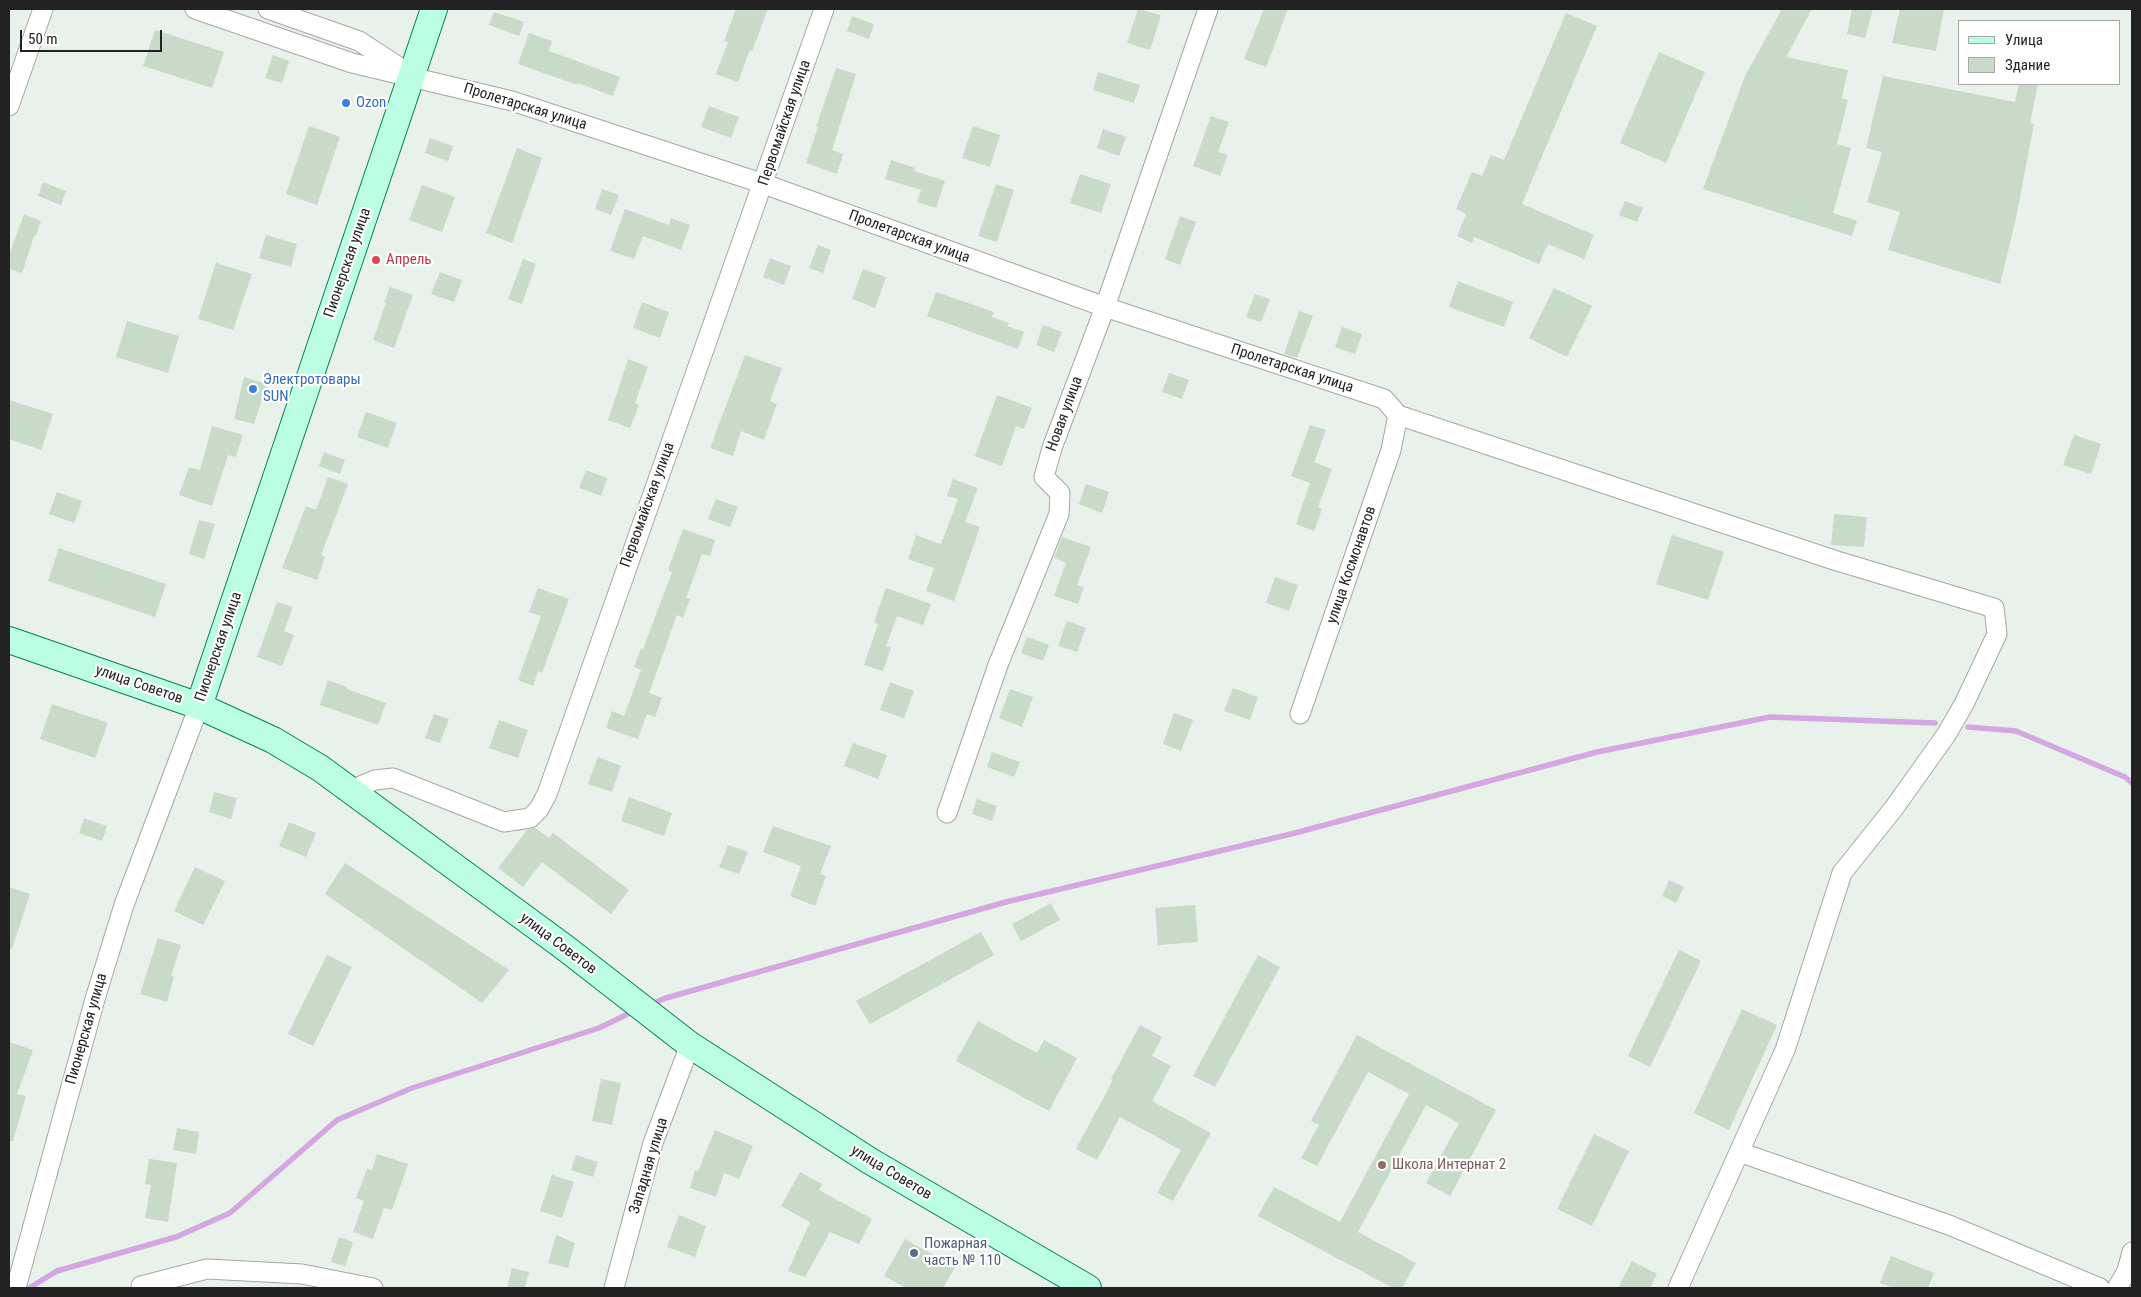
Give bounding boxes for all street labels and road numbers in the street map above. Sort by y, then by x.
street label: Первомайская улица [755,58,815,188]
street label: Пролетарская улица [461,80,589,134]
street label: Пионерская улица [321,206,375,320]
street label: Пролетарская улица [846,207,972,267]
street label: Пролетарская улица [1228,341,1356,397]
street label: Новая улица [1043,374,1087,454]
street label: Первомайская улица [617,440,679,570]
street label: улица Космонавтов [1323,504,1381,626]
street label: Пионерская улица [192,590,246,704]
street label: улица Советов [93,662,185,708]
street label: улица Советов [516,909,600,979]
street label: Пионерская улица [63,971,111,1087]
street label: Западная улица [626,1116,672,1216]
street label: улица Советов [847,1142,935,1204]

